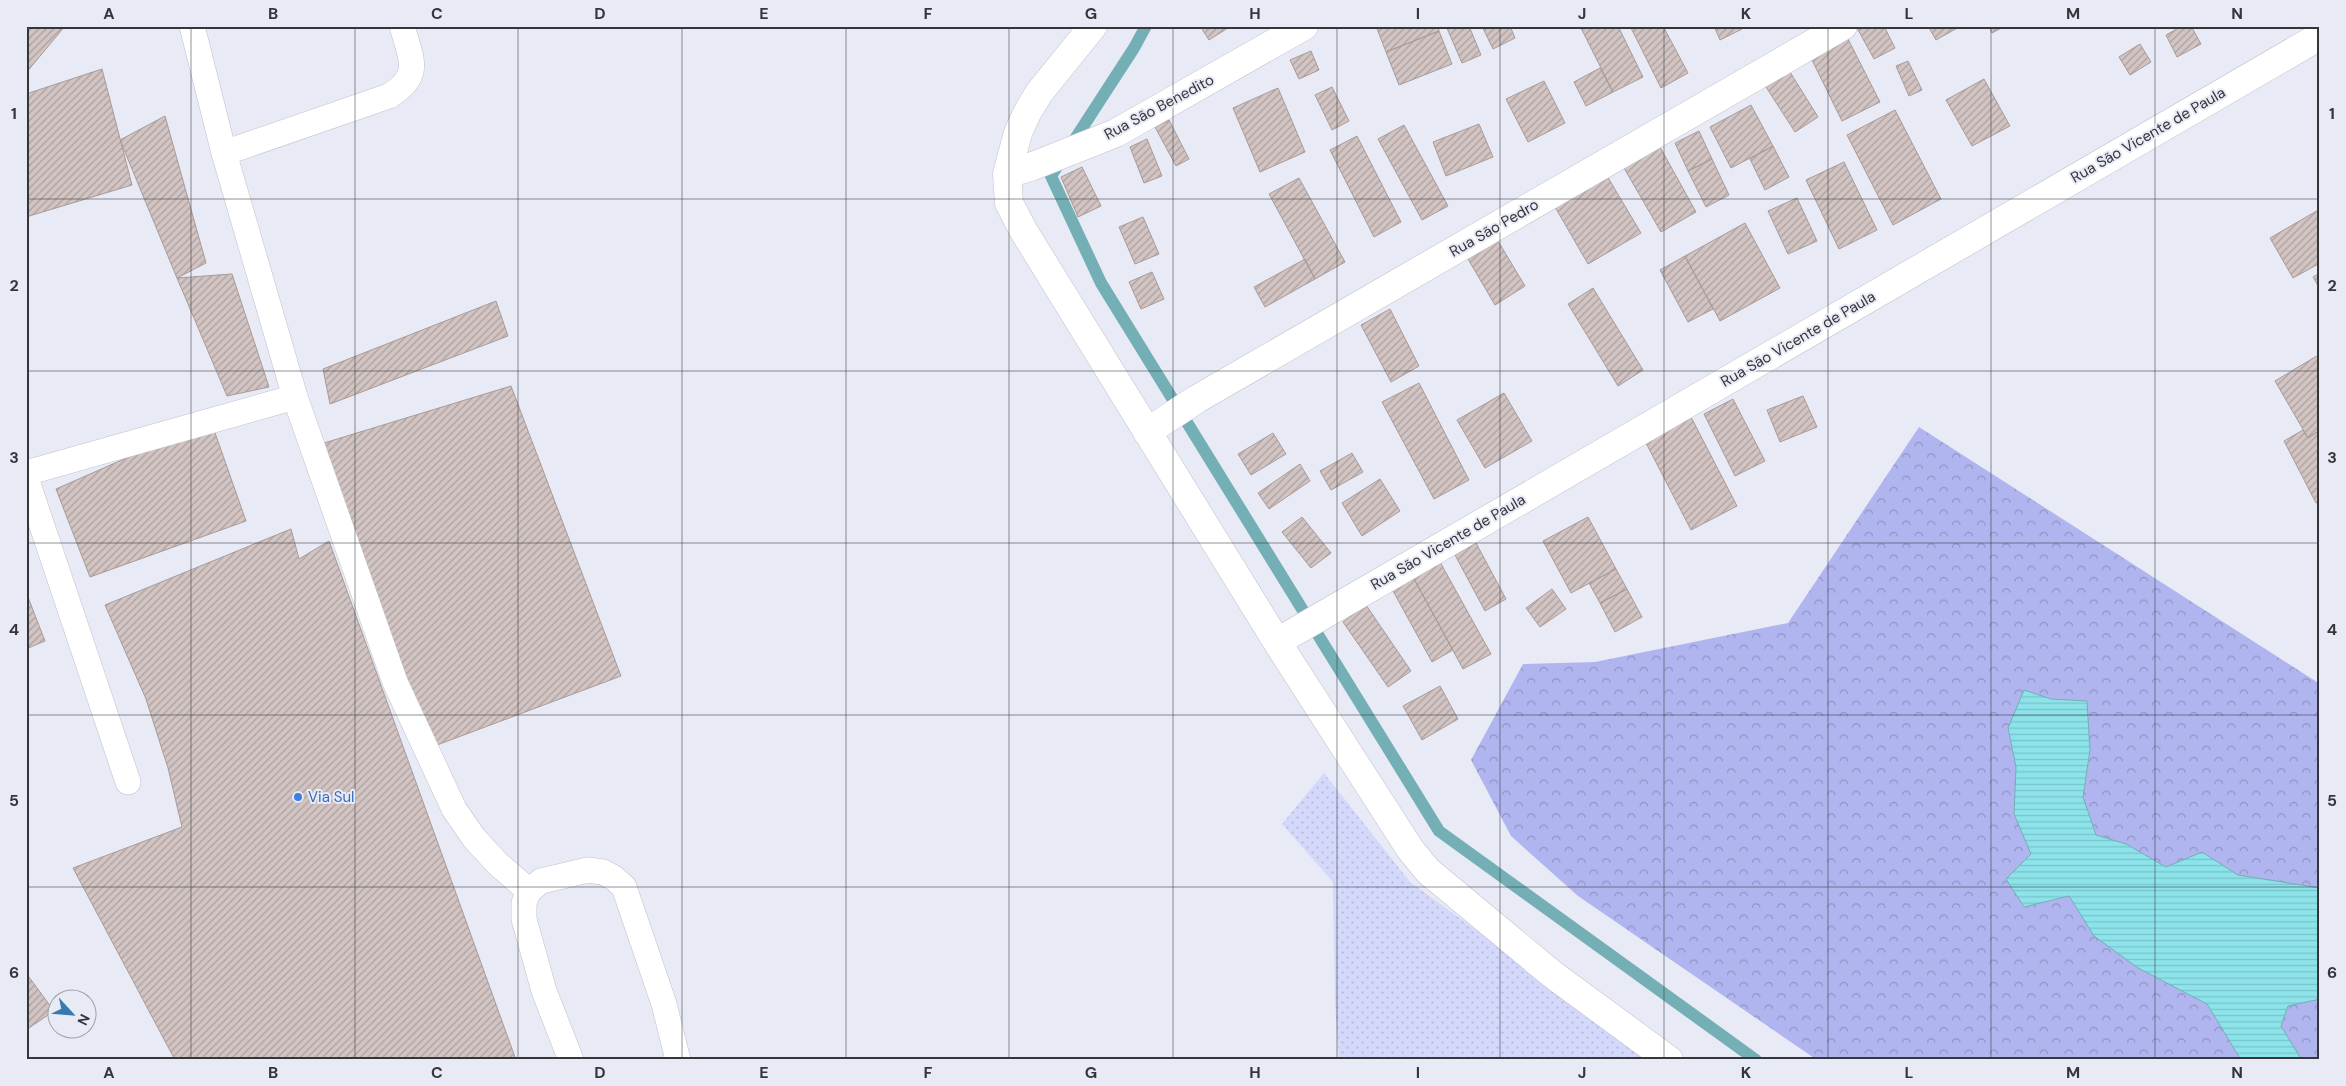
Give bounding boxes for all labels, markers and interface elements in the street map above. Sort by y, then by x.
text: A [103,3,115,24]
text: B [268,3,278,24]
text: C [431,3,443,24]
text: D [594,3,606,24]
text: E [759,3,769,24]
text: F [924,3,933,24]
text: G [1085,3,1097,24]
text: H [1249,3,1261,24]
text: I [1416,3,1420,24]
text: J [1578,3,1586,24]
text: K [1741,3,1752,24]
text: L [1905,3,1914,24]
text: M [2066,3,2080,24]
text: N [2231,3,2243,24]
street label: Rua São Benedito [1101,70,1217,144]
street label: Rua São Vicente de Paula [2067,82,2229,188]
text: 1 [11,103,17,124]
text: 1 [2329,103,2335,124]
street label: Rua São Pedro [1446,194,1542,262]
text: 2 [9,275,19,296]
text: 2 [2327,275,2337,296]
street label: Rua São Vicente de Paula [1717,286,1879,392]
text: 3 [9,447,19,468]
text: 3 [2327,447,2337,468]
street label: Rua São Vicente de Paula [1367,489,1529,595]
text: 4 [9,619,19,640]
text: 4 [2327,619,2337,640]
place label: Via Sul [308,787,354,807]
text: 5 [9,790,19,811]
text: 5 [2327,790,2337,811]
marker: Via Sul [292,791,304,803]
text: 6 [9,962,19,983]
text: 6 [2327,962,2337,983]
north arrow [48,988,98,1038]
text: N [73,1011,94,1028]
text: A [103,1062,115,1083]
text: B [268,1062,278,1083]
text: C [431,1062,443,1083]
text: D [594,1062,606,1083]
text: E [759,1062,769,1083]
text: F [924,1062,933,1083]
text: G [1085,1062,1097,1083]
text: H [1249,1062,1261,1083]
text: I [1416,1062,1420,1083]
text: J [1578,1062,1586,1083]
text: K [1741,1062,1752,1083]
text: L [1905,1062,1914,1083]
text: M [2066,1062,2080,1083]
text: N [2231,1062,2243,1083]

